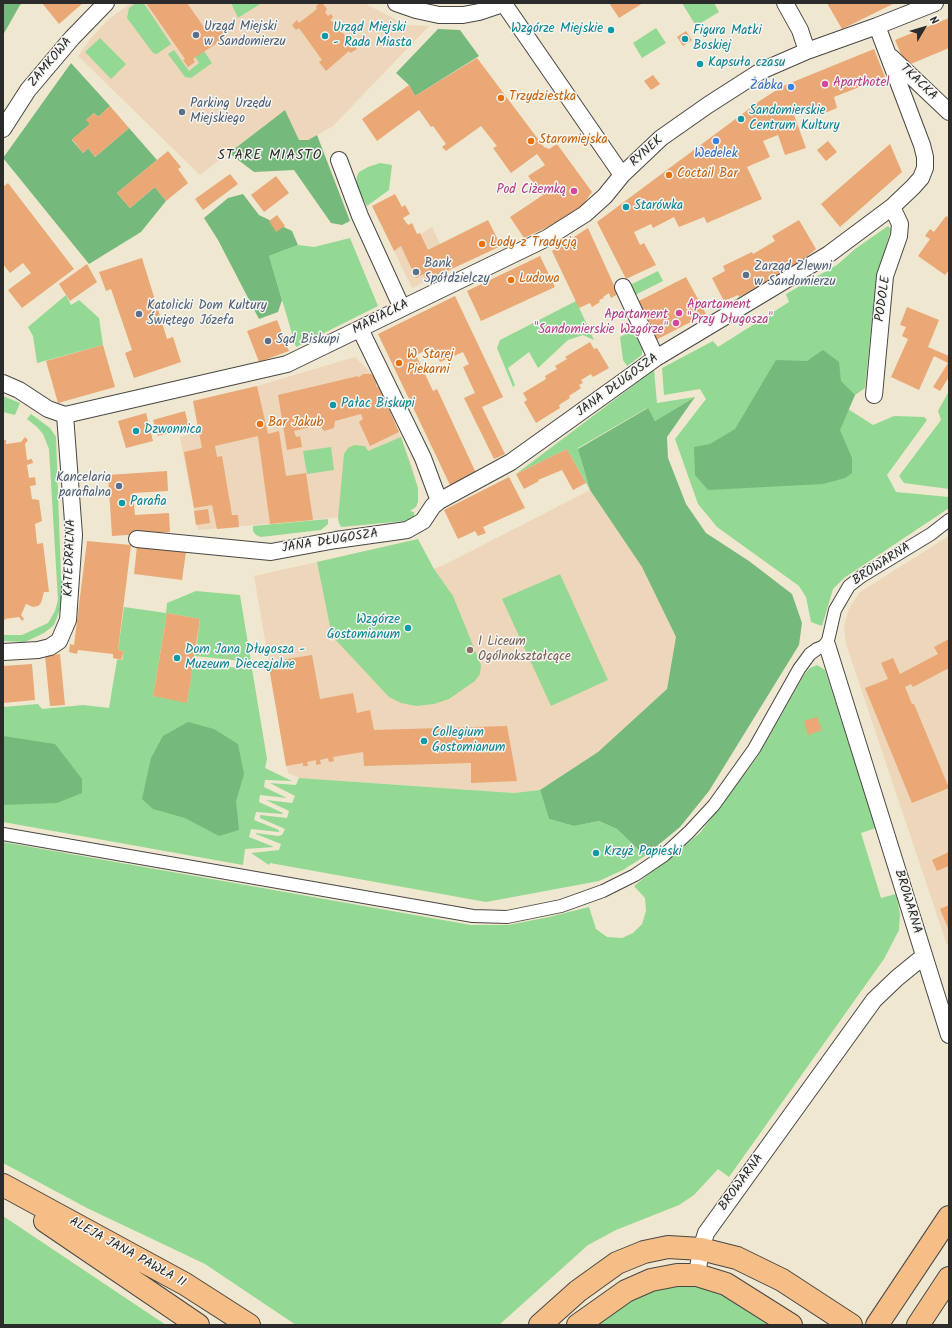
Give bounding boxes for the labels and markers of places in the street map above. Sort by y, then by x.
place label: Urząd Miejski w Sandomierzu [204,20,286,51]
place label: Urząd Miejski - Rada Miasta [333,21,412,52]
place label: Wzgórze Miejskie [511,22,603,38]
place label: Figura Matki Boskiej [693,24,762,55]
marker: Wzgórze Miejskie [606,25,616,35]
marker: Urząd Miejski w Sandomierzu [191,30,201,40]
marker: Urząd Miejski - Rada Miasta [320,31,330,41]
marker: Figura Matki Boskiej [680,34,690,44]
place label: Kapsuła czasu [708,56,785,72]
marker: Kapsuła czasu [695,59,705,69]
place label: Aparthotel [833,76,889,92]
place label: Żabka [750,79,783,95]
marker: Aparthotel [820,79,830,89]
marker: Żabka [786,82,796,92]
place label: Trzydziestka [509,90,576,106]
marker: Trzydziestka [496,93,506,103]
place label: Parking Urzędu Miejskiego [190,97,271,128]
place label: Sandomierskie Centrum Kultury [749,104,840,135]
marker: Parking Urzędu Miejskiego [177,107,187,117]
marker: Sandomierskie Centrum Kultury [736,114,746,124]
place label: Staromiejska [539,133,608,149]
marker: Staromiejska [526,136,536,146]
marker: Wedelek [711,136,721,146]
place label: Wedelek [694,147,738,163]
place label: Coctail Bar [677,167,738,183]
marker: Coctail Bar [664,170,674,180]
place label: Pod Ciżemką [496,183,566,199]
marker: Pod Ciżemką [569,186,579,196]
place label: Starówka [634,199,683,215]
marker: Starówka [621,202,631,212]
place label: Lody z Tradycją [490,236,577,252]
marker: Lody z Tradycją [477,239,487,249]
place label: Bank Spółdzielczy [424,257,490,288]
place label: Zarząd Zlewni w Sandomierzu [754,260,836,291]
marker: Bank Spółdzielczy [411,267,421,277]
marker: Zarząd Zlewni w Sandomierzu [741,270,751,280]
place label: Ludowa [519,272,560,288]
marker: Ludowa [506,275,516,285]
place label: Apartament "Przy Długosza" [687,298,773,329]
place label: Katolicki Dom Kultury Świętego Józefa [147,299,267,330]
place label: Apartament "Sandomierskie Wzgórze" [534,308,668,339]
marker: Apartament "Przy Długosza" [674,308,684,318]
marker: Katolicki Dom Kultury Świętego Józefa [134,309,144,319]
marker: Apartament "Sandomierskie Wzgórze" [671,318,681,328]
place label: Sąd Biskupi [276,333,339,349]
marker: Sąd Biskupi [263,336,273,346]
place label: W Starej Piekarni [407,348,454,379]
marker: W Starej Piekarni [394,358,404,368]
place label: Pałac Biskupi [341,397,415,413]
marker: Pałac Biskupi [328,400,338,410]
place label: Bar Jakub [268,416,323,432]
marker: Bar Jakub [255,419,265,429]
place label: Dzwonnica [144,423,202,439]
marker: Dzwonnica [131,426,141,436]
place label: Kancelaria parafialna [56,471,111,502]
marker: Kancelaria parafialna [114,481,124,491]
place label: Parafia [130,495,167,511]
marker: Parafia [117,498,127,508]
place label: Wzgórze Gostomianum [327,613,400,644]
marker: Wzgórze Gostomianum [403,623,413,633]
place label: I Liceum Ogólnokształcące [478,635,571,666]
place label: Dom Jana Długosza - Muzeum Diecezjalne [185,643,305,674]
marker: I Liceum Ogólnokształcące [465,645,475,655]
marker: Dom Jana Długosza - Muzeum Diecezjalne [172,653,182,663]
place label: Collegium Gostomianum [432,726,505,757]
marker: Collegium Gostomianum [419,736,429,746]
place label: Krzyż Papieski [604,845,682,861]
marker: Krzyż Papieski [591,848,601,858]

